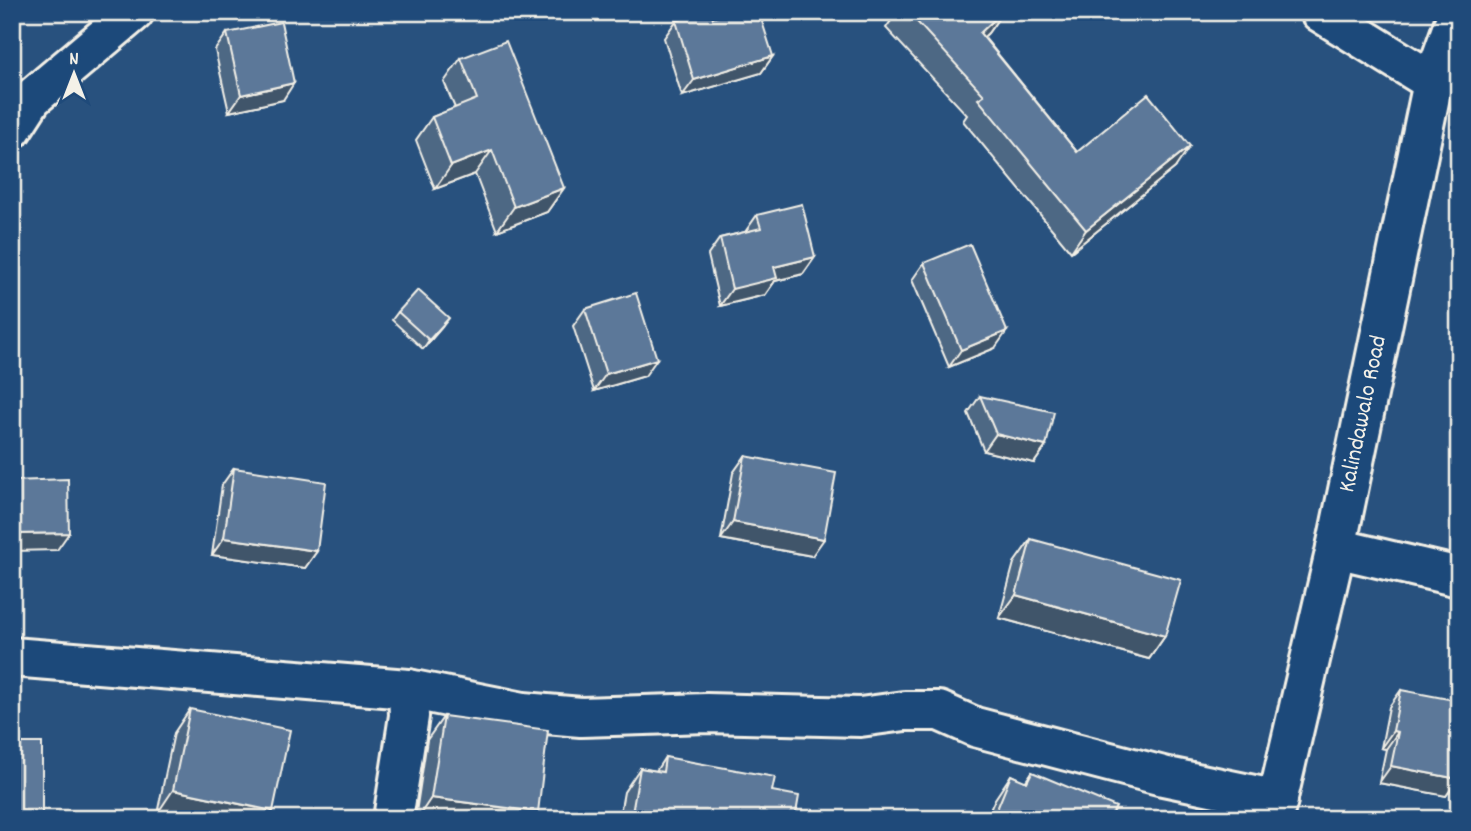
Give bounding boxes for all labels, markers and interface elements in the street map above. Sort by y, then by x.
north arrow [38,38,108,108]
text: N [69,47,79,74]
street label: Kalindawalo Road [1331,332,1397,496]

